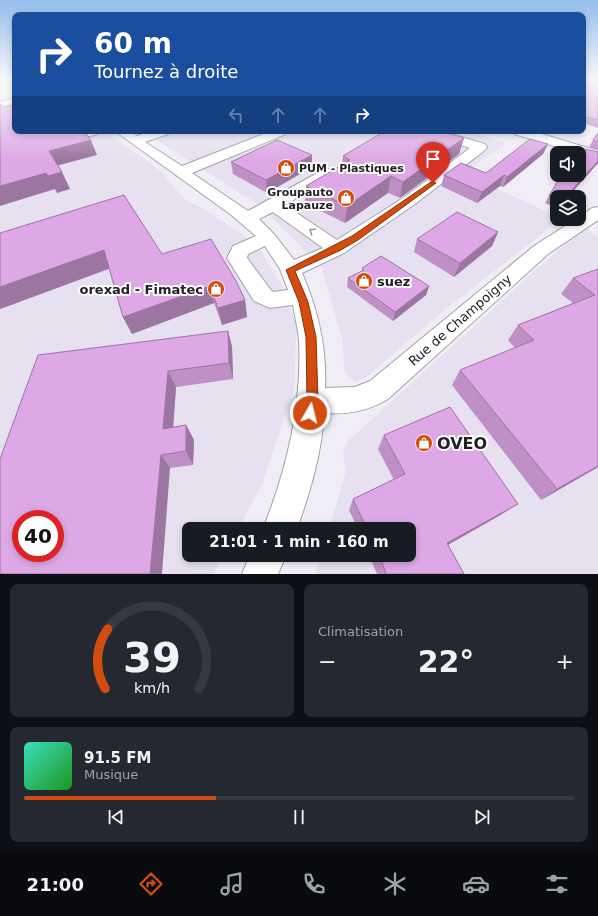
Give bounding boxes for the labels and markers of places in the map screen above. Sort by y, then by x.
pin [416,142,450,183]
shop icon: PUM - Plastiques [276,158,296,178]
place label: PUM - Plastiques [299,162,404,175]
place label: Groupauto Lapauze [267,186,333,212]
shop icon: Groupauto Lapauze [336,188,356,208]
shop icon: suez [354,271,374,291]
place label: suez [377,274,410,289]
shop icon: orexad - Fimatec [206,279,226,299]
place label: orexad - Fimatec [80,282,203,297]
shop icon: OVEO [414,433,434,453]
place label: OVEO [437,434,487,453]

